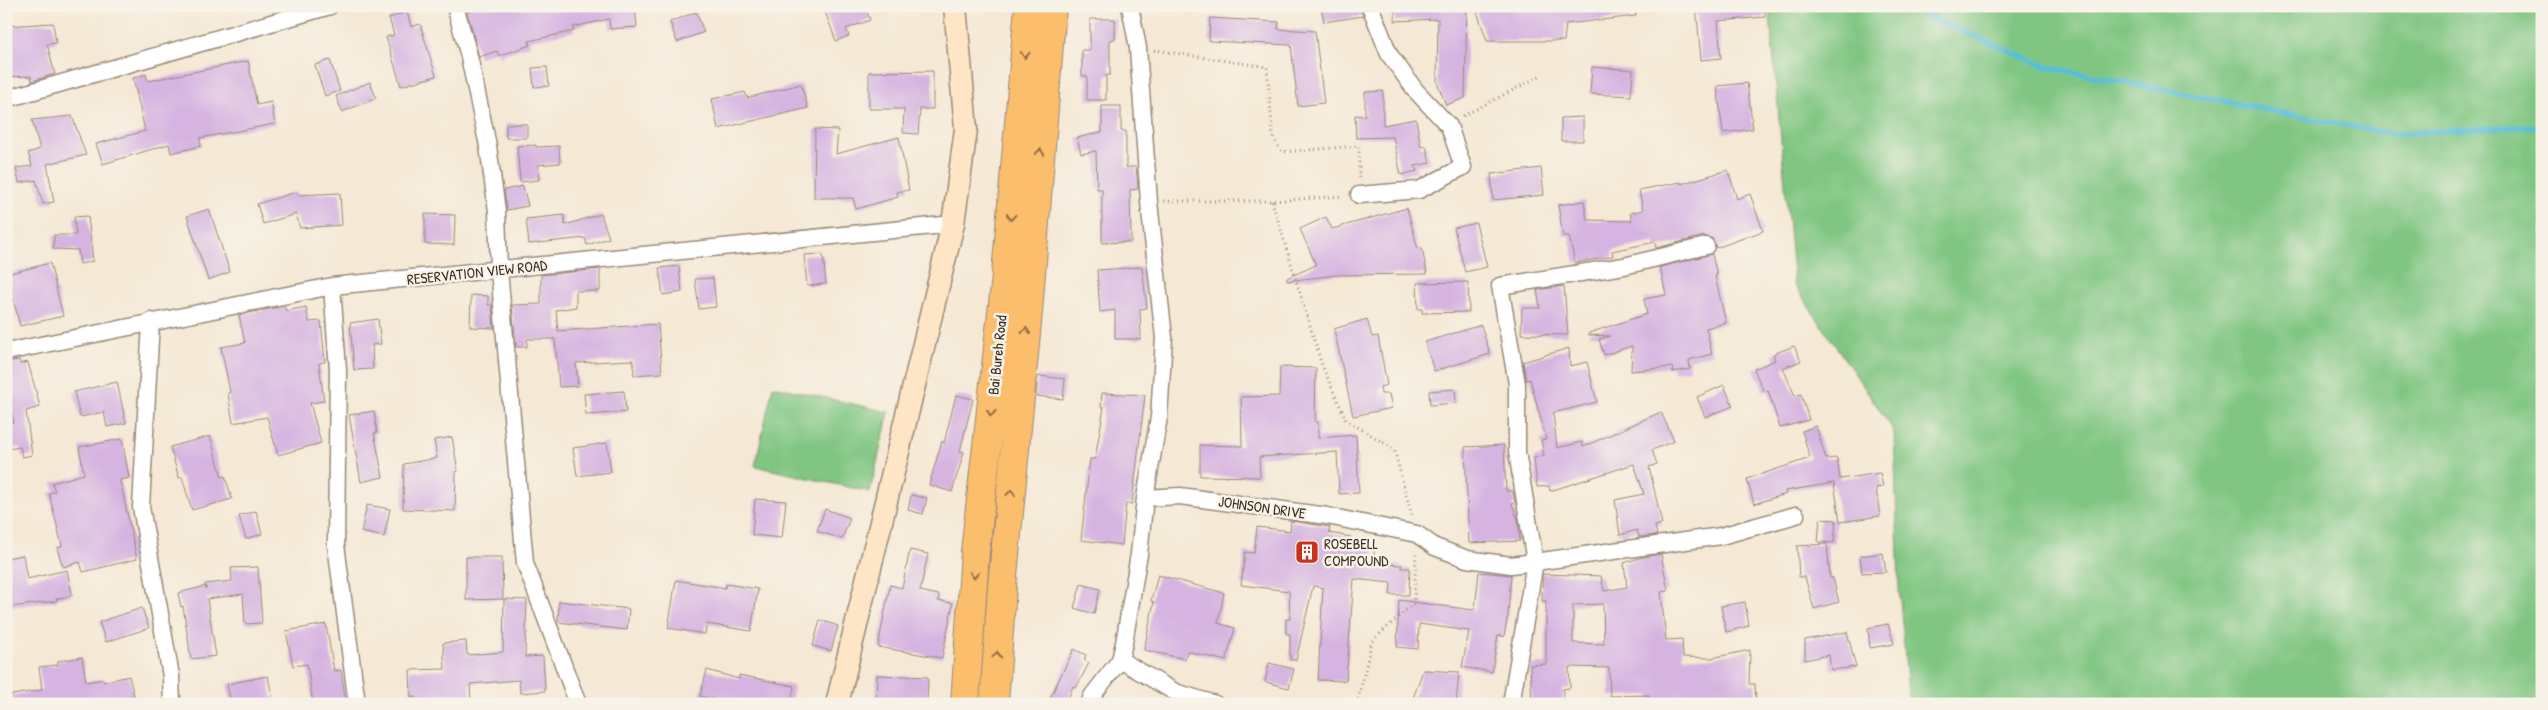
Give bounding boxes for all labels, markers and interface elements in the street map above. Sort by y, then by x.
one-way arrow [1020,51,1031,59]
one-way arrow [1035,148,1046,156]
one-way arrow [1006,213,1017,221]
street label: RESERVATION VIEW ROAD [406,254,549,290]
street label: Bai Bureh Road [982,314,1012,396]
one-way arrow [1020,327,1031,335]
one-way arrow [986,409,997,417]
one-way arrow [1005,489,1016,497]
street label: JOHNSON DRIVE [1217,490,1307,524]
place label: ROSEBELL COMPOUND [1324,533,1389,571]
building icon: ROSEBELL COMPOUND [1294,539,1320,565]
one-way arrow [969,571,980,579]
one-way arrow [992,651,1003,659]

